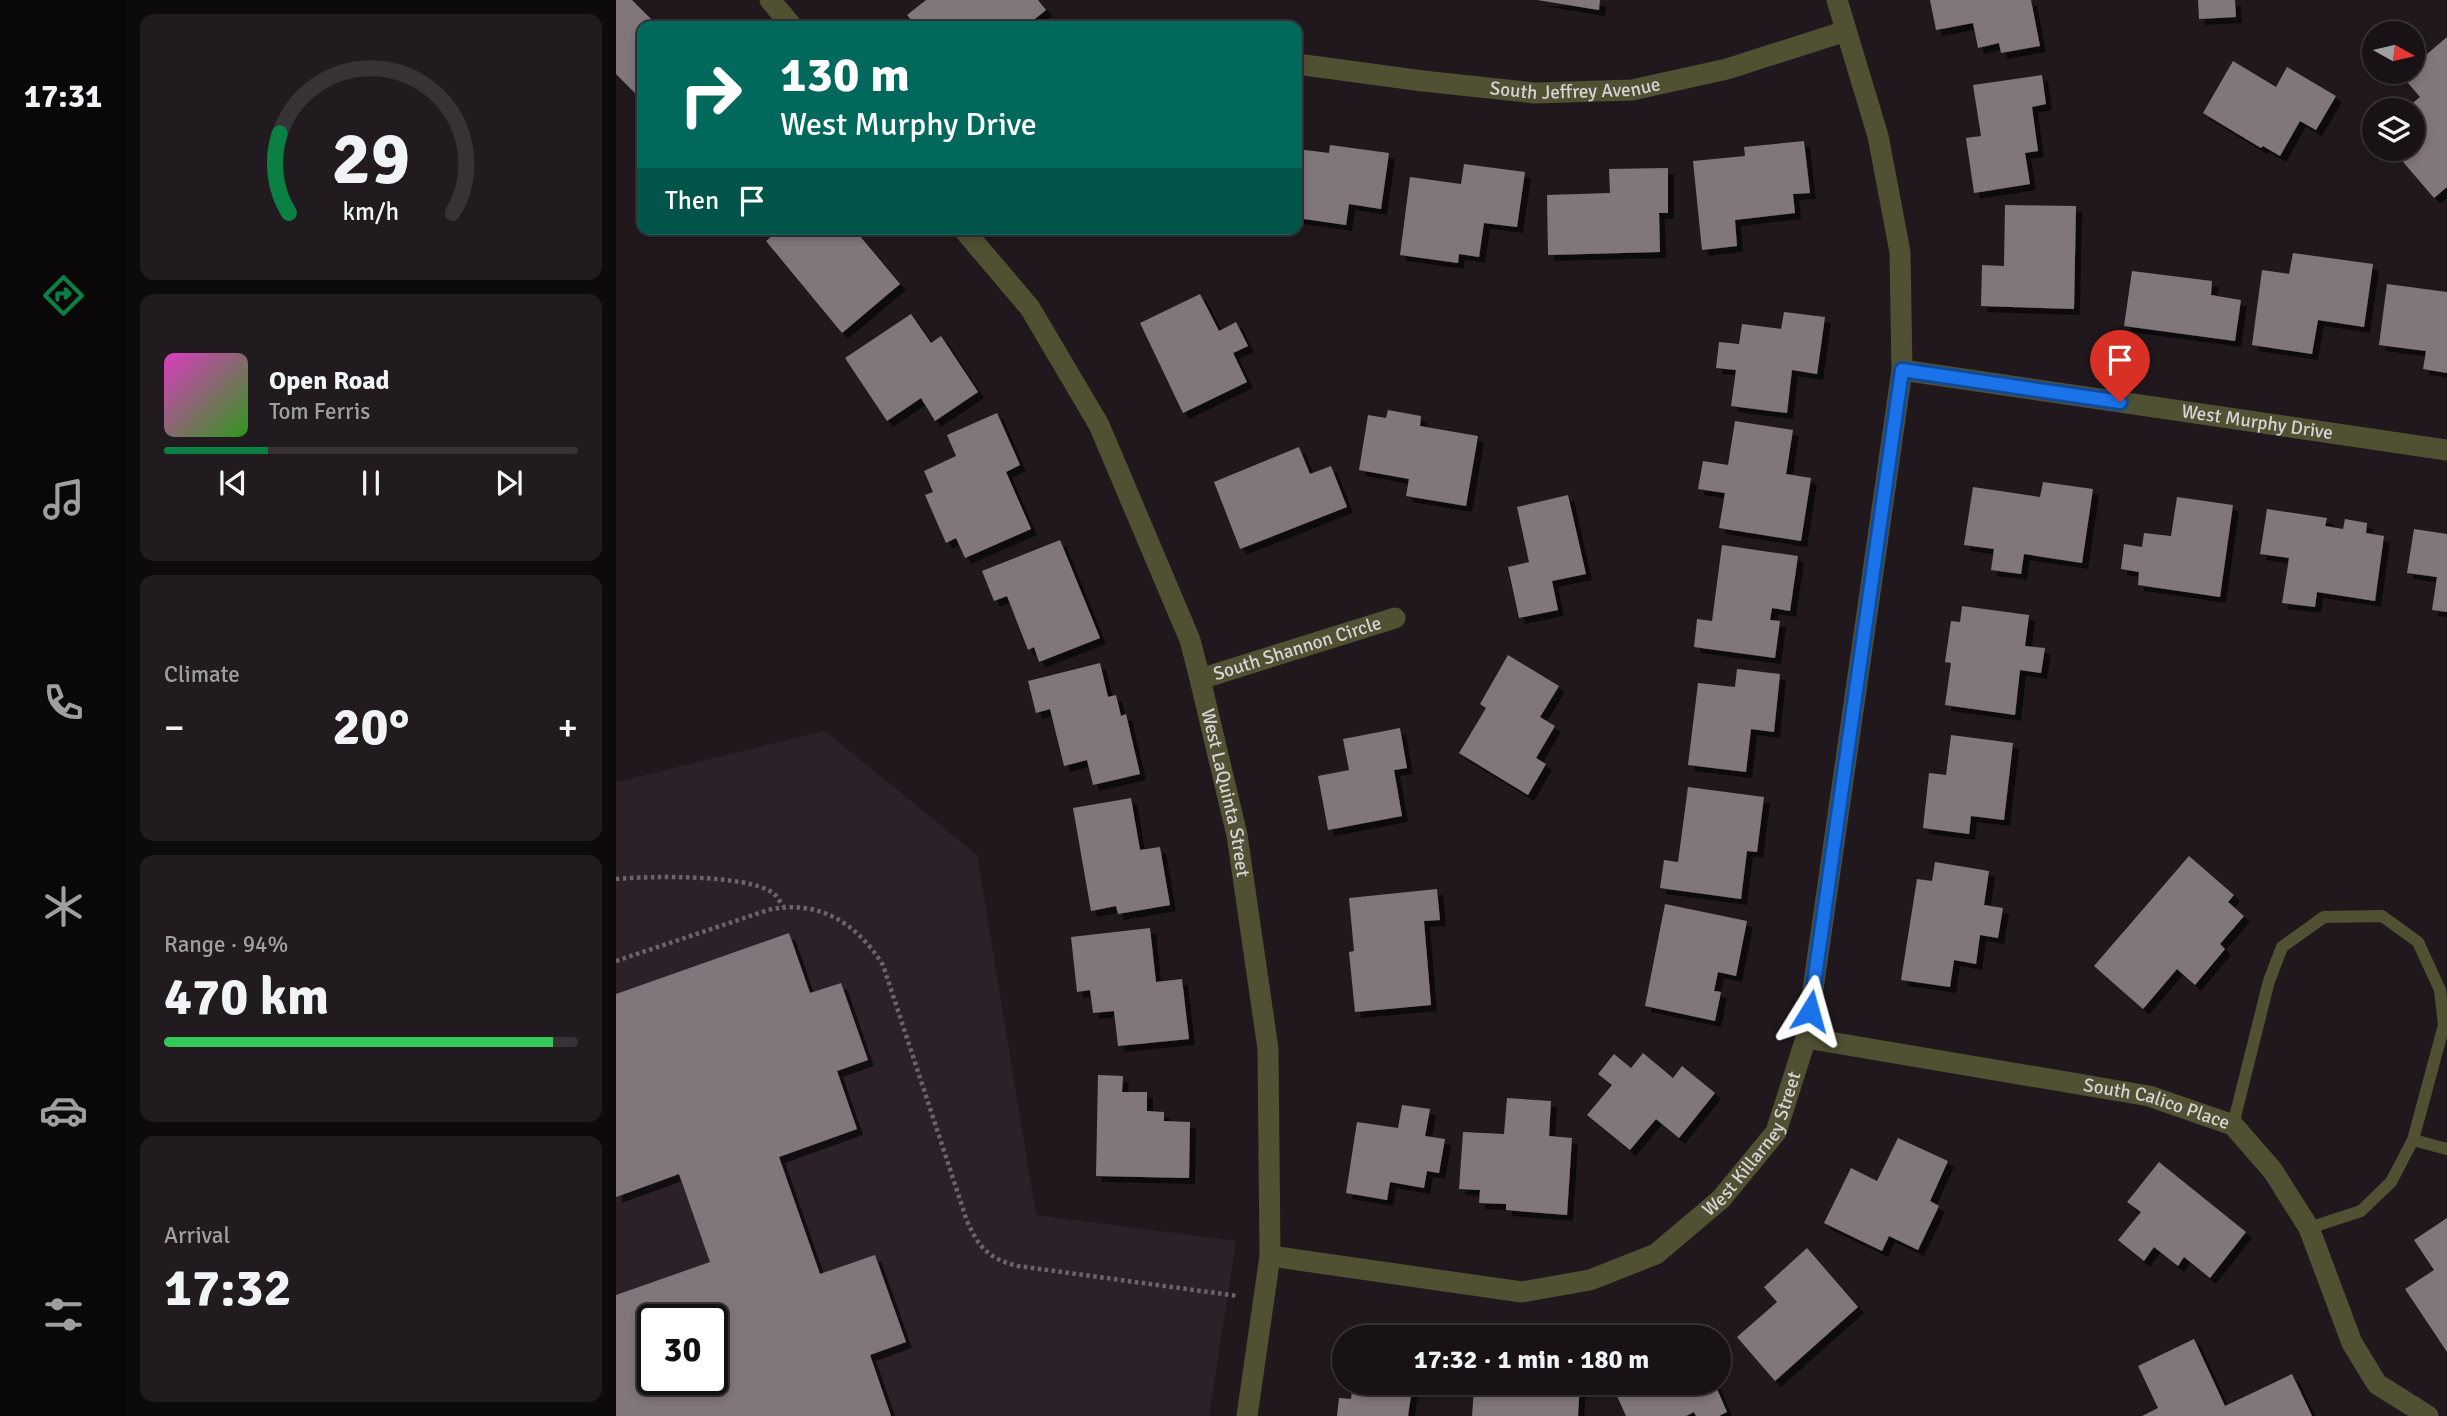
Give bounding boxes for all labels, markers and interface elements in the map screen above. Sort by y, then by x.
north arrow [2362,21,2426,84]
map controls [2362,21,2425,161]
text: 130 m [780,45,910,105]
icon: right [665,49,756,140]
street label: South Jeffrey Avenue [1489,72,1663,105]
text: 17:31 [24,77,102,116]
button: layers [2362,98,2425,161]
text: West Murphy Drive [780,105,1037,144]
text: 29 [332,116,410,205]
icon: arrive [733,182,771,220]
text: Then [665,185,719,217]
text: km/h [343,196,399,227]
icon: directions [39,271,88,320]
pin [2090,330,2150,402]
icon: arrive [2101,341,2139,379]
text: Open Road [269,365,390,397]
text: Tom Ferris [269,397,370,426]
street label: West Murphy Drive [2180,399,2334,445]
icon: previous [214,464,252,502]
icon: pause [352,464,390,502]
icon: next [490,464,528,502]
icon: music [39,475,88,524]
street label: South Shannon Circle [1210,611,1384,686]
text: Climate [164,660,240,689]
icon: phone [39,678,88,727]
text: 20° [333,695,409,759]
text: − [164,704,185,751]
text: + [557,704,578,751]
street label: West LaQuinta Street [1195,706,1255,879]
icon: climate [39,882,88,931]
text: Range · 94% [164,930,288,959]
text: 470 km [164,965,329,1029]
position arrow [1773,974,1847,1048]
street label: West Killarney Street [1697,1068,1807,1222]
street label: South Calico Place [2082,1073,2233,1135]
icon: car [39,1086,88,1135]
text: Arrival [164,1221,230,1250]
text: 17:32 [164,1256,292,1320]
icon: filters [39,1290,88,1339]
speed limit sign: 30 [637,1304,728,1395]
text: 17:32 · 1 min · 180 m [1414,1344,1649,1376]

